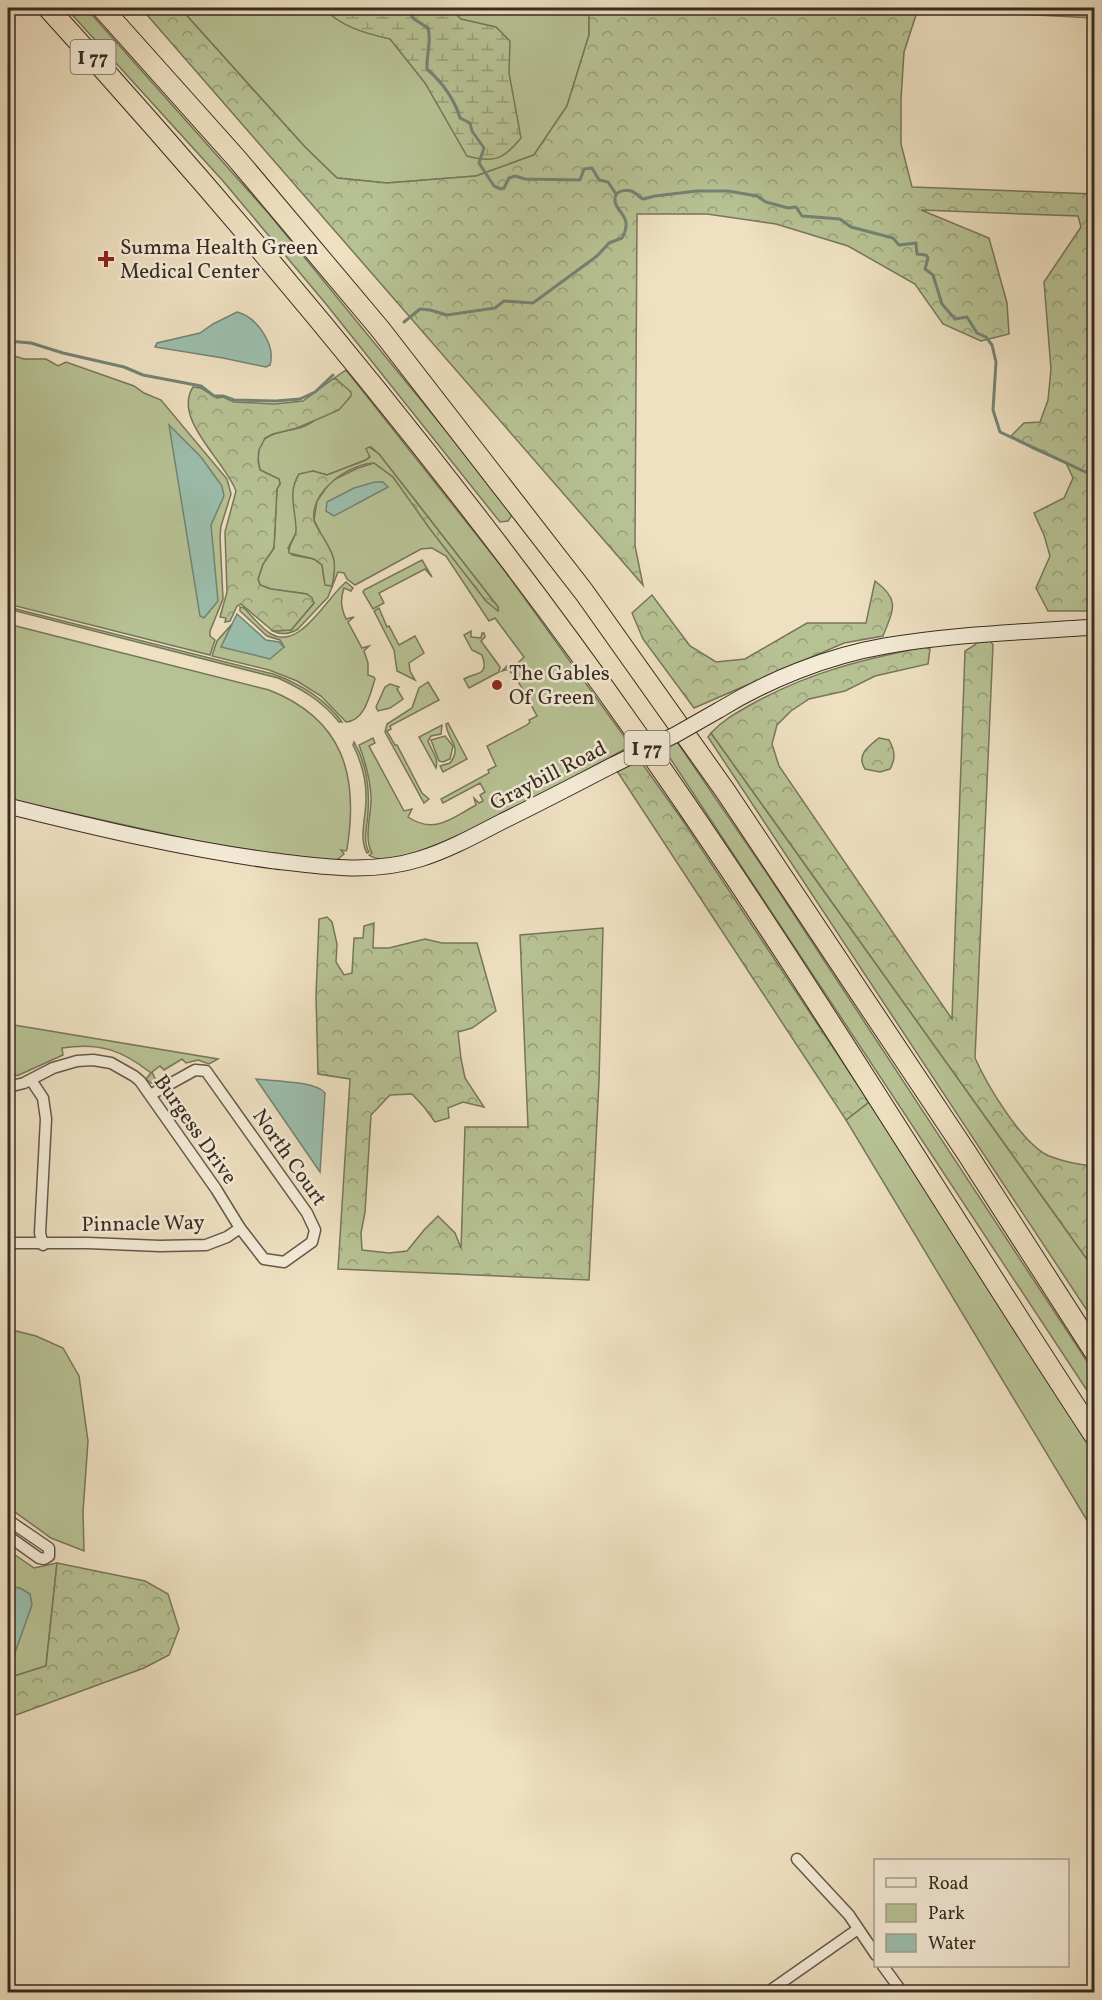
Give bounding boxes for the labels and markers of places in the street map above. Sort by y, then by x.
place label: Summa Health Green Medical Center [120,234,318,287]
marker: Summa Health Green Medical Center [97,250,115,268]
place label: The Gables Of Green [509,660,610,713]
marker: The Gables Of Green [490,678,504,692]

